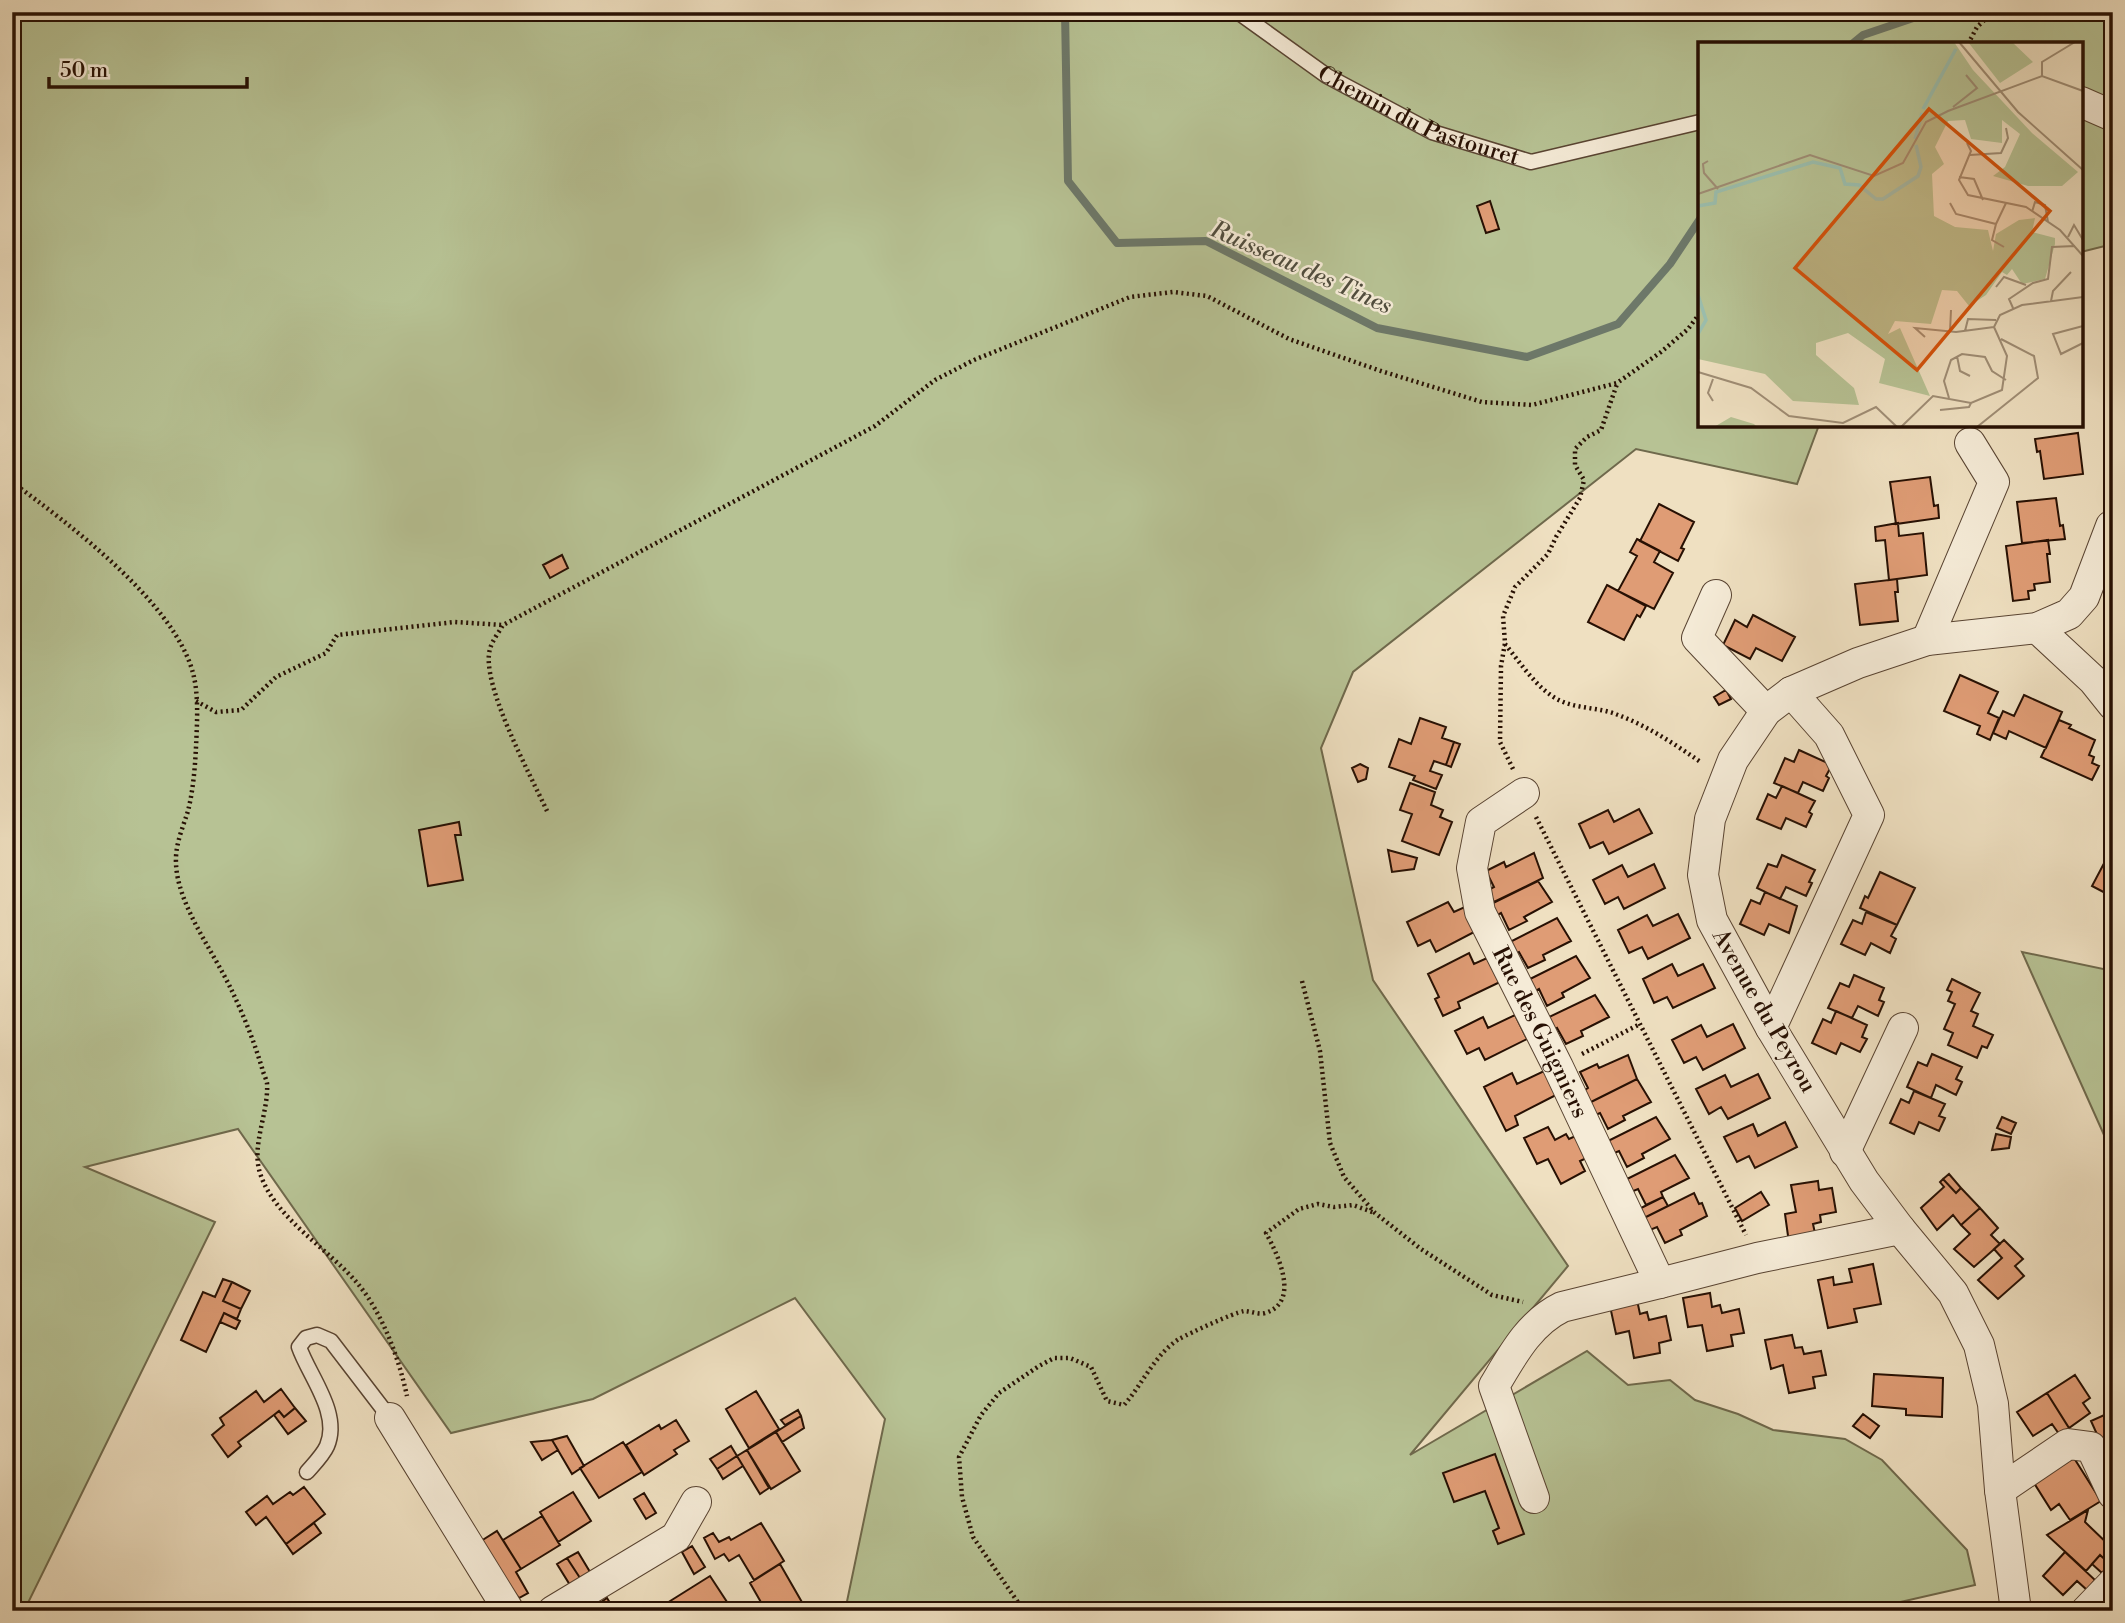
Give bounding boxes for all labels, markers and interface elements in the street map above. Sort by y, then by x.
inset map [1698,42,2083,427]
scale bar [49,46,247,90]
text: 50 m [60,58,108,84]
street label: Chemin du Pastouret [1312,60,1523,172]
water label: Ruisseau des Tines [1205,214,1396,321]
street label: Avenue du Peyrou [1705,923,1822,1098]
street label: Rue des Guigniers [1486,942,1594,1122]

